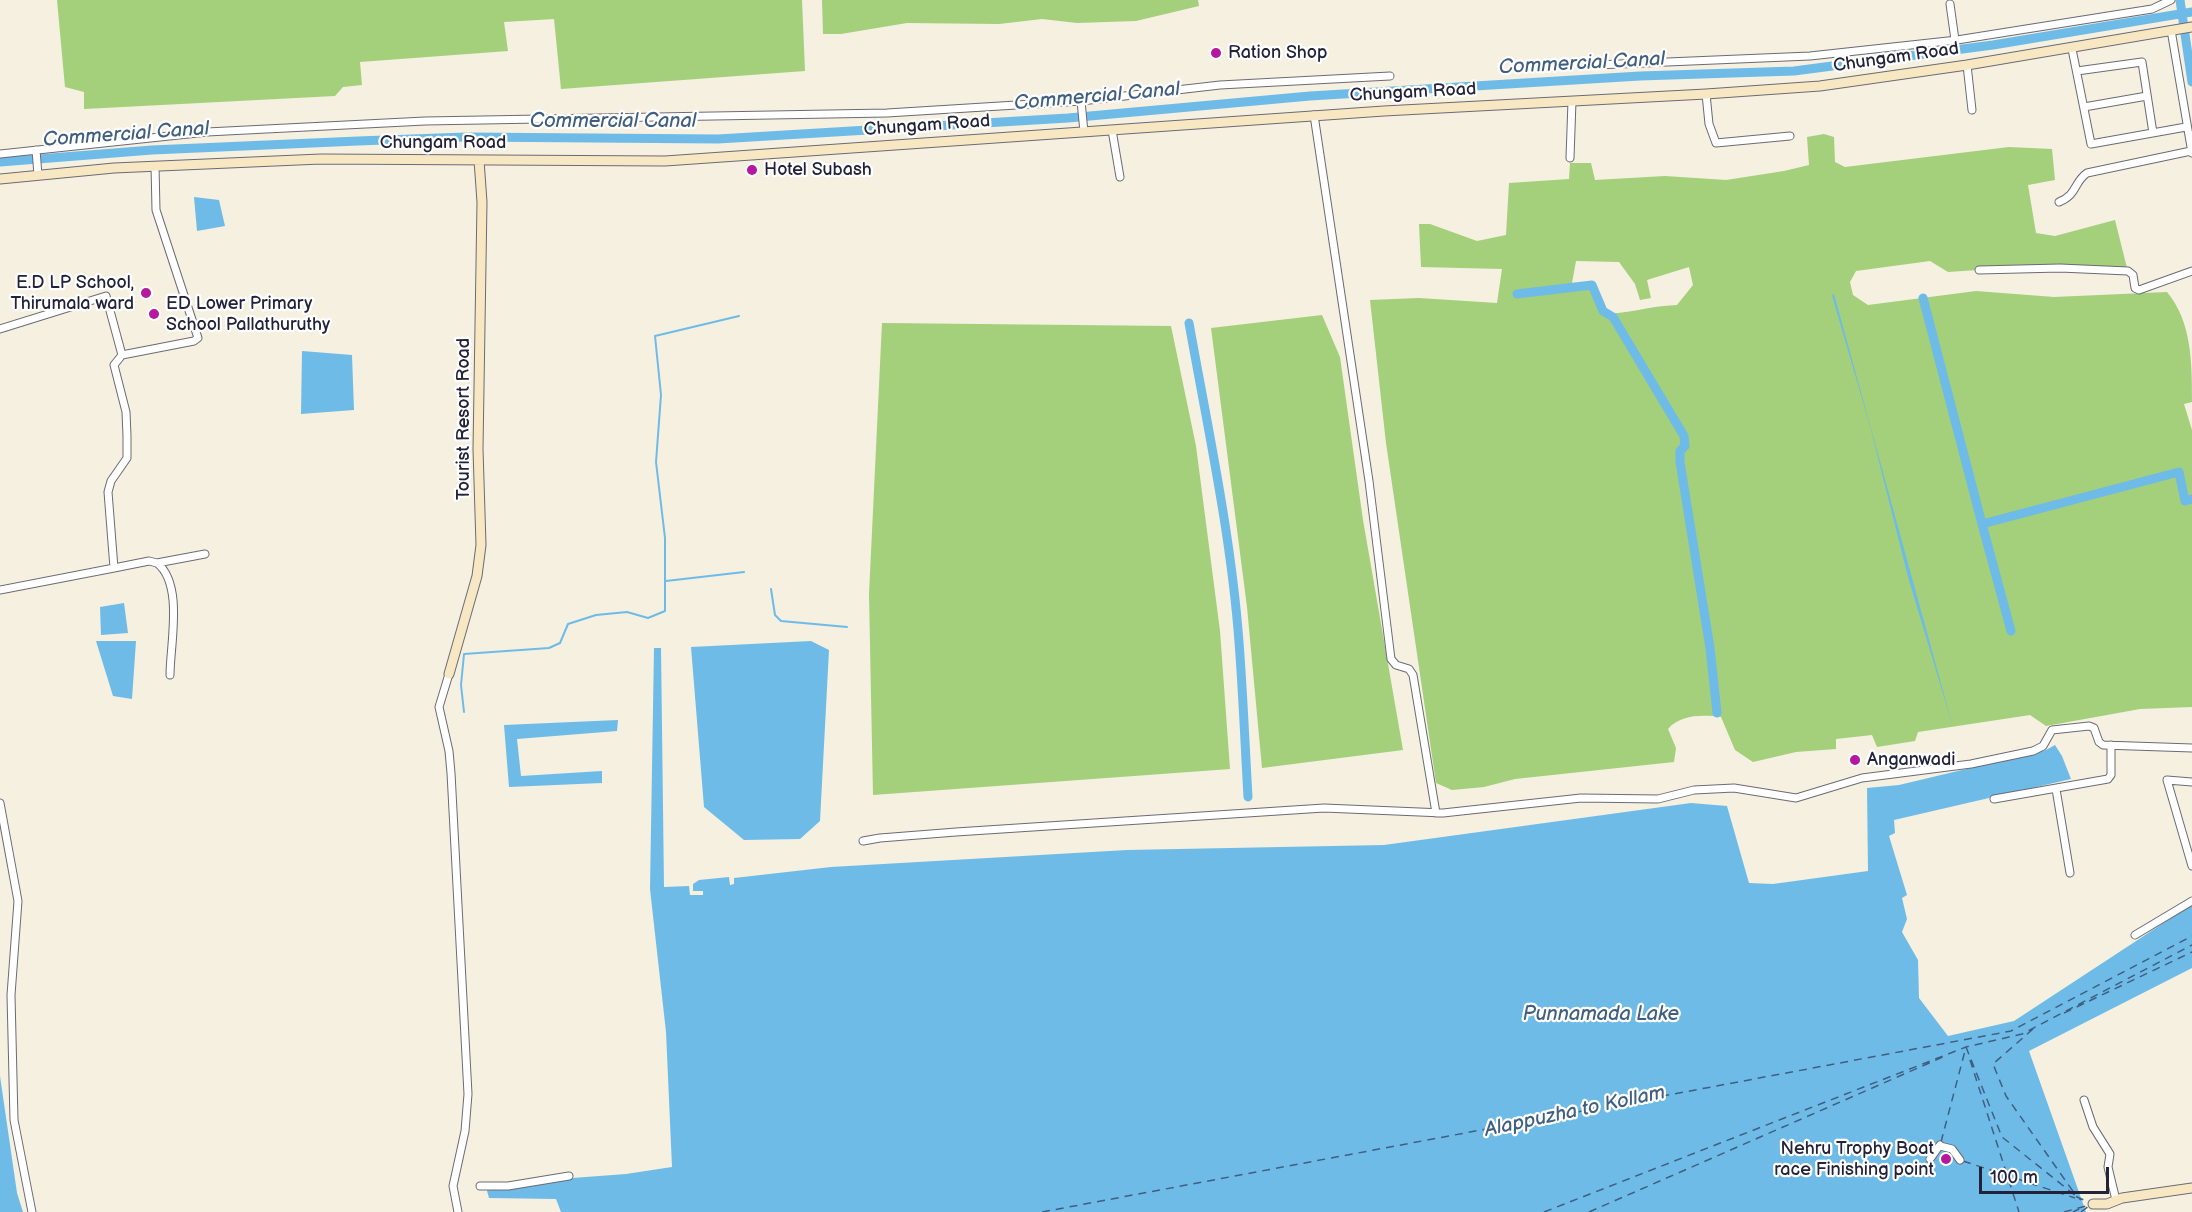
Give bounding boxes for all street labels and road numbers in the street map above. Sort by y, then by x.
street label: Chungam Road [1832,38,1960,78]
street label: Chungam Road [1349,79,1477,107]
street label: Chungam Road [863,111,991,141]
street label: Chungam Road [380,132,506,154]
street label: Tourist Resort Road [453,338,475,500]

